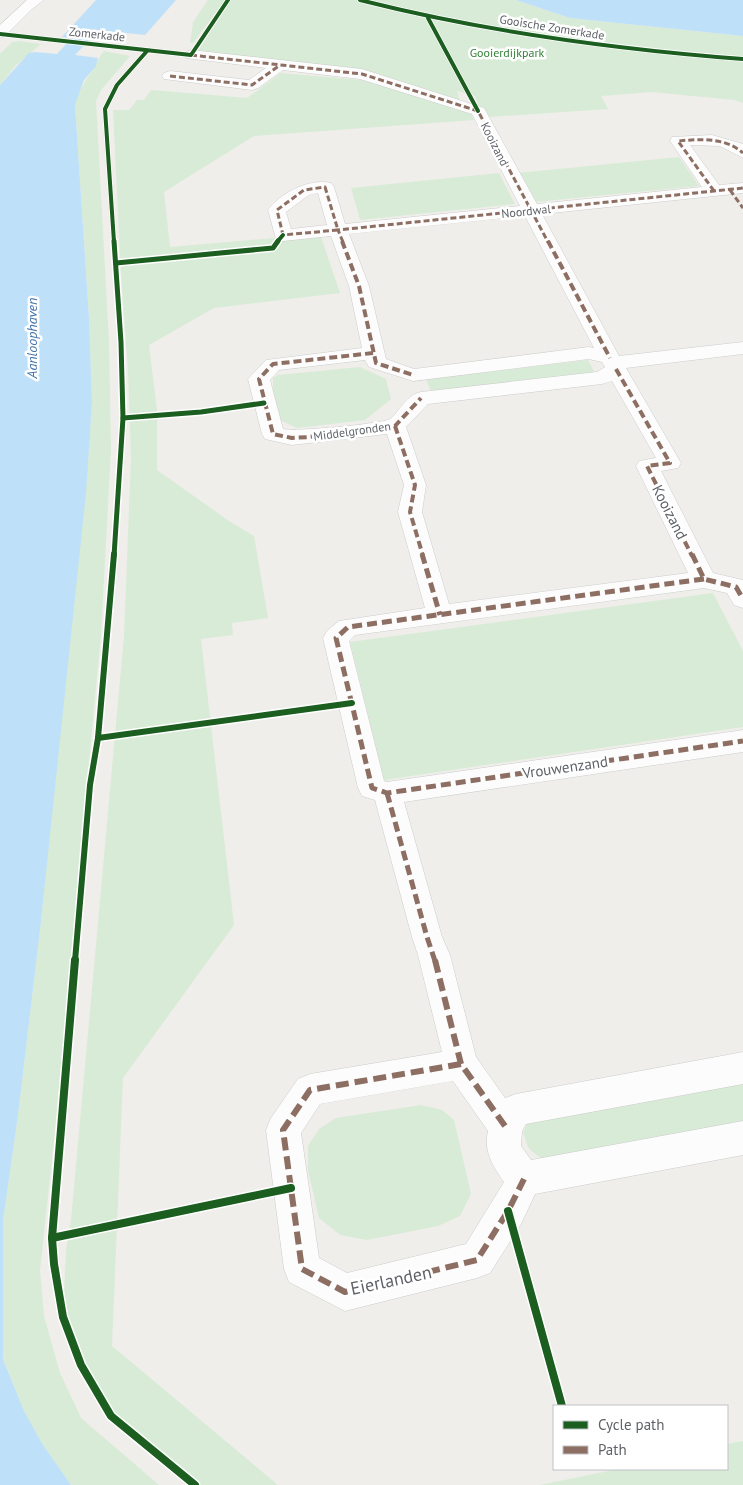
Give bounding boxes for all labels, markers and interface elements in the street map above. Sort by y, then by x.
street label: Gooische Zomerkade [498,11,606,43]
street label: Zomerkade [68,24,126,44]
park label: Gooierdijkpark [470,45,544,60]
street label: Kooizand [478,120,512,168]
street label: Noordwal [500,201,552,221]
water label: Aanloophaven [23,298,41,379]
street label: Middelgronden [312,418,392,444]
street label: Kooizand [648,481,692,543]
street label: Vrouwenzand [520,752,609,783]
street label: Eierlanden [348,1260,434,1300]
legend [553,1405,728,1470]
text: Cycle path [598,1415,664,1434]
text: Path [598,1440,627,1459]

